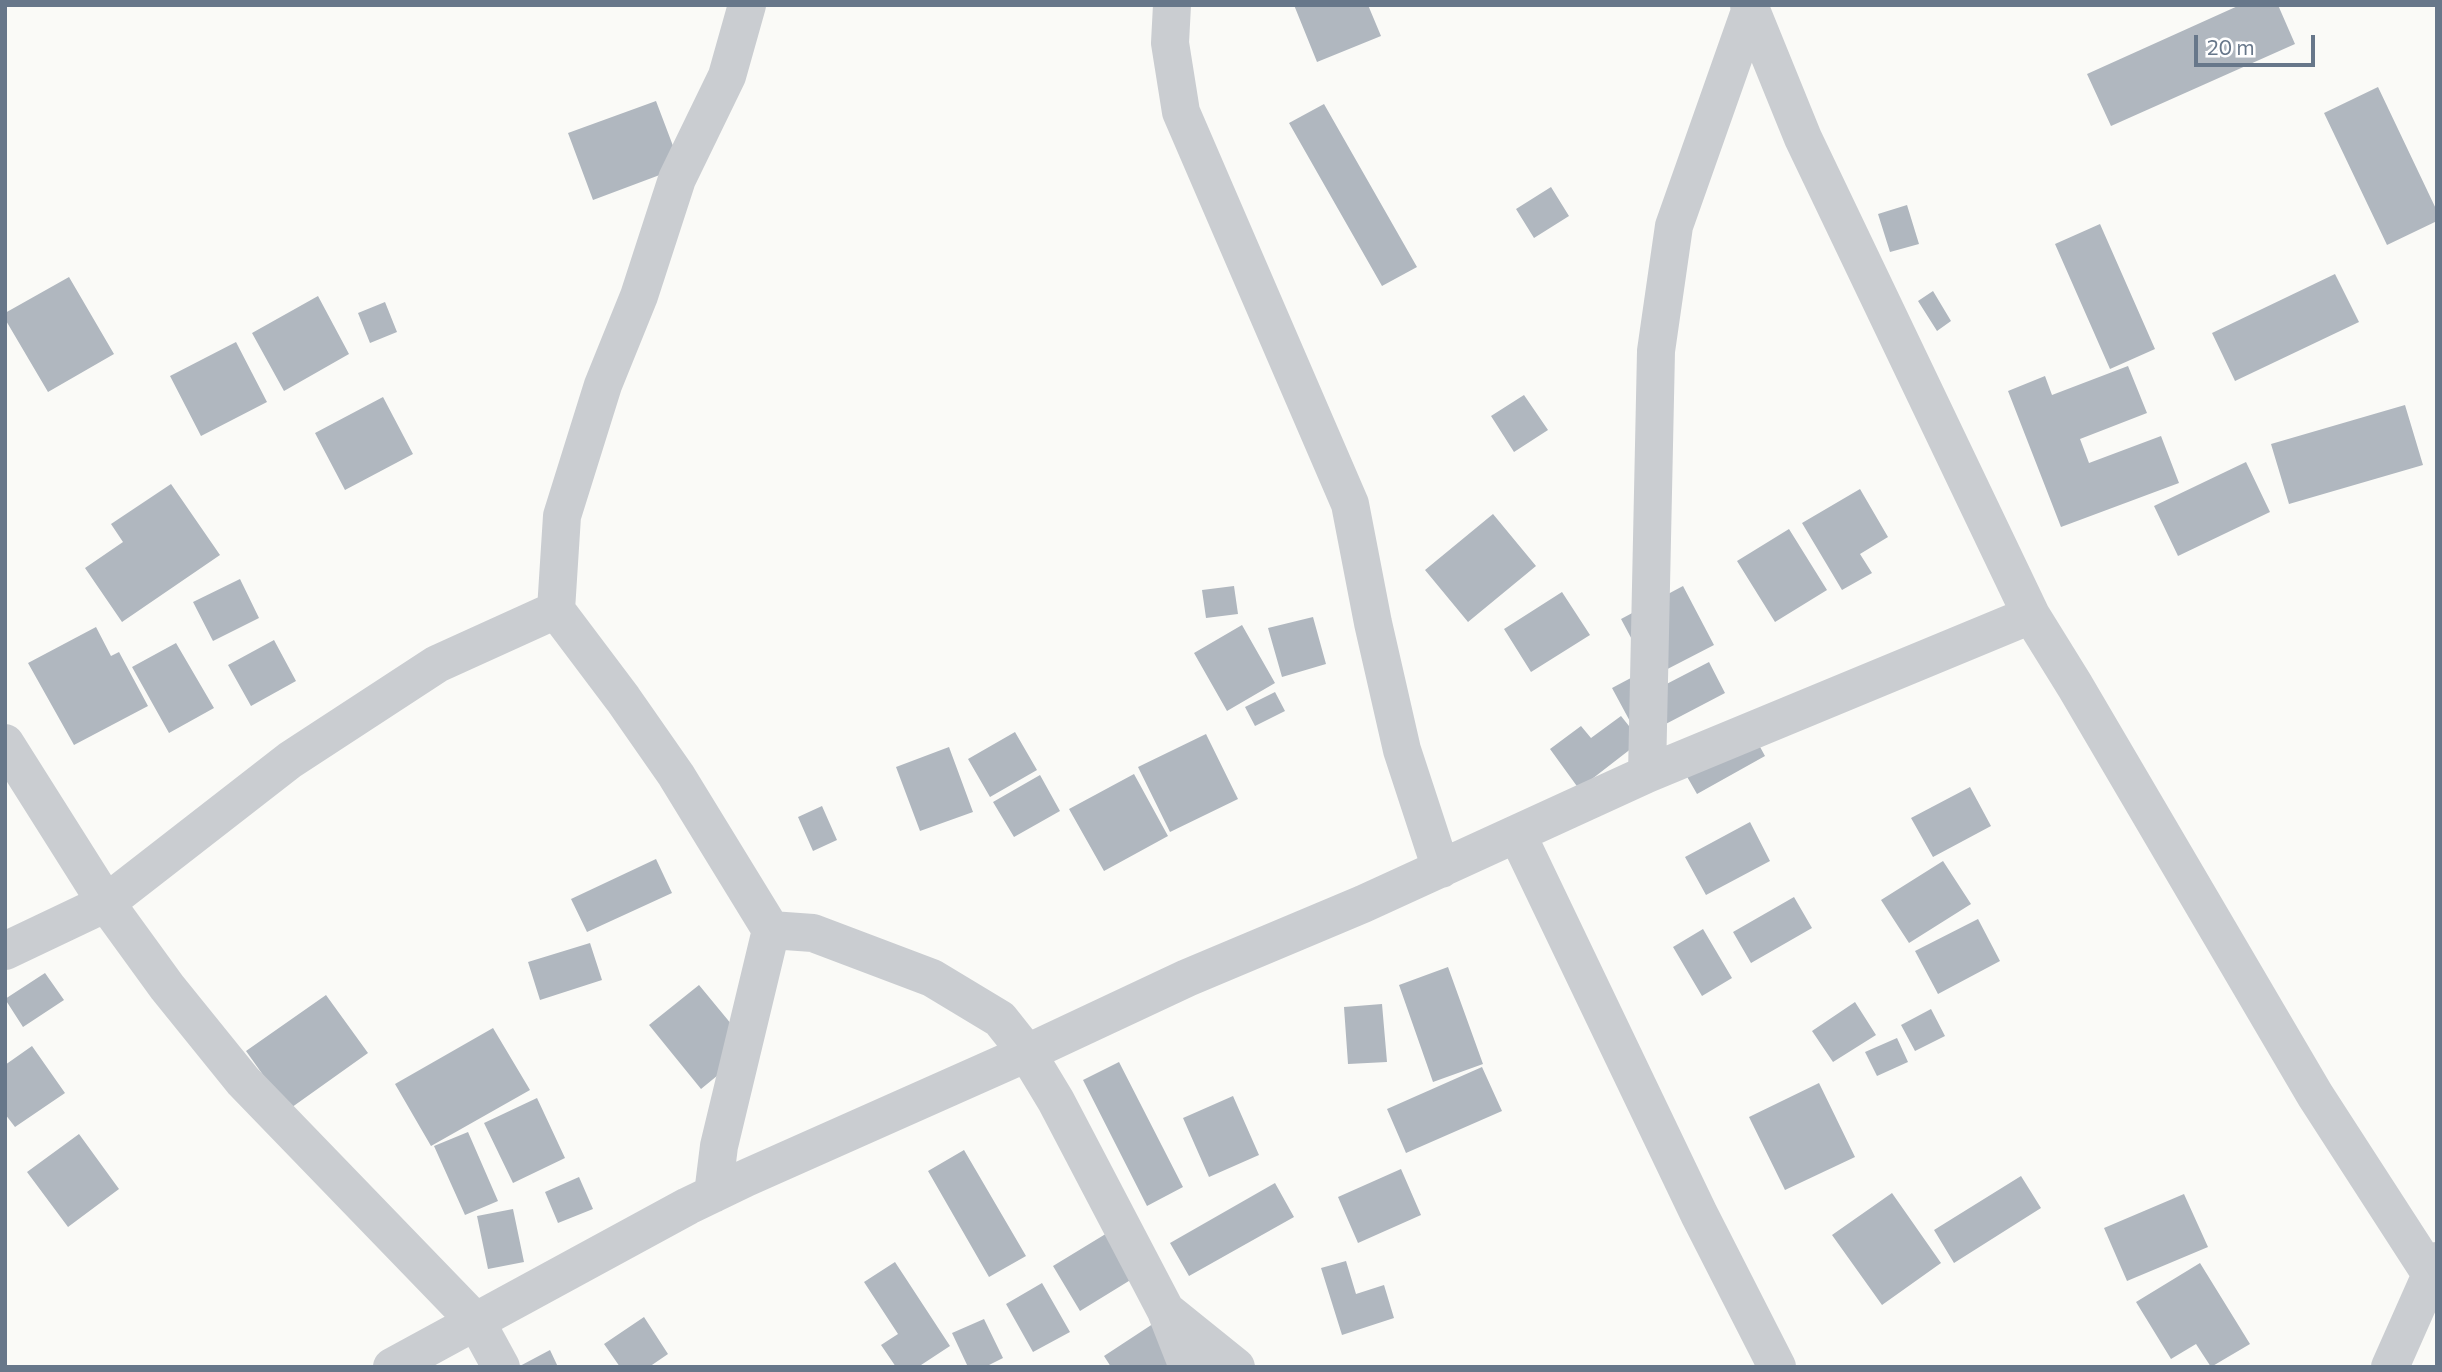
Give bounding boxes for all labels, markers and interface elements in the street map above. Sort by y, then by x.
scale bar [2197,21,2318,65]
text: 20 m [2207,34,2255,59]

